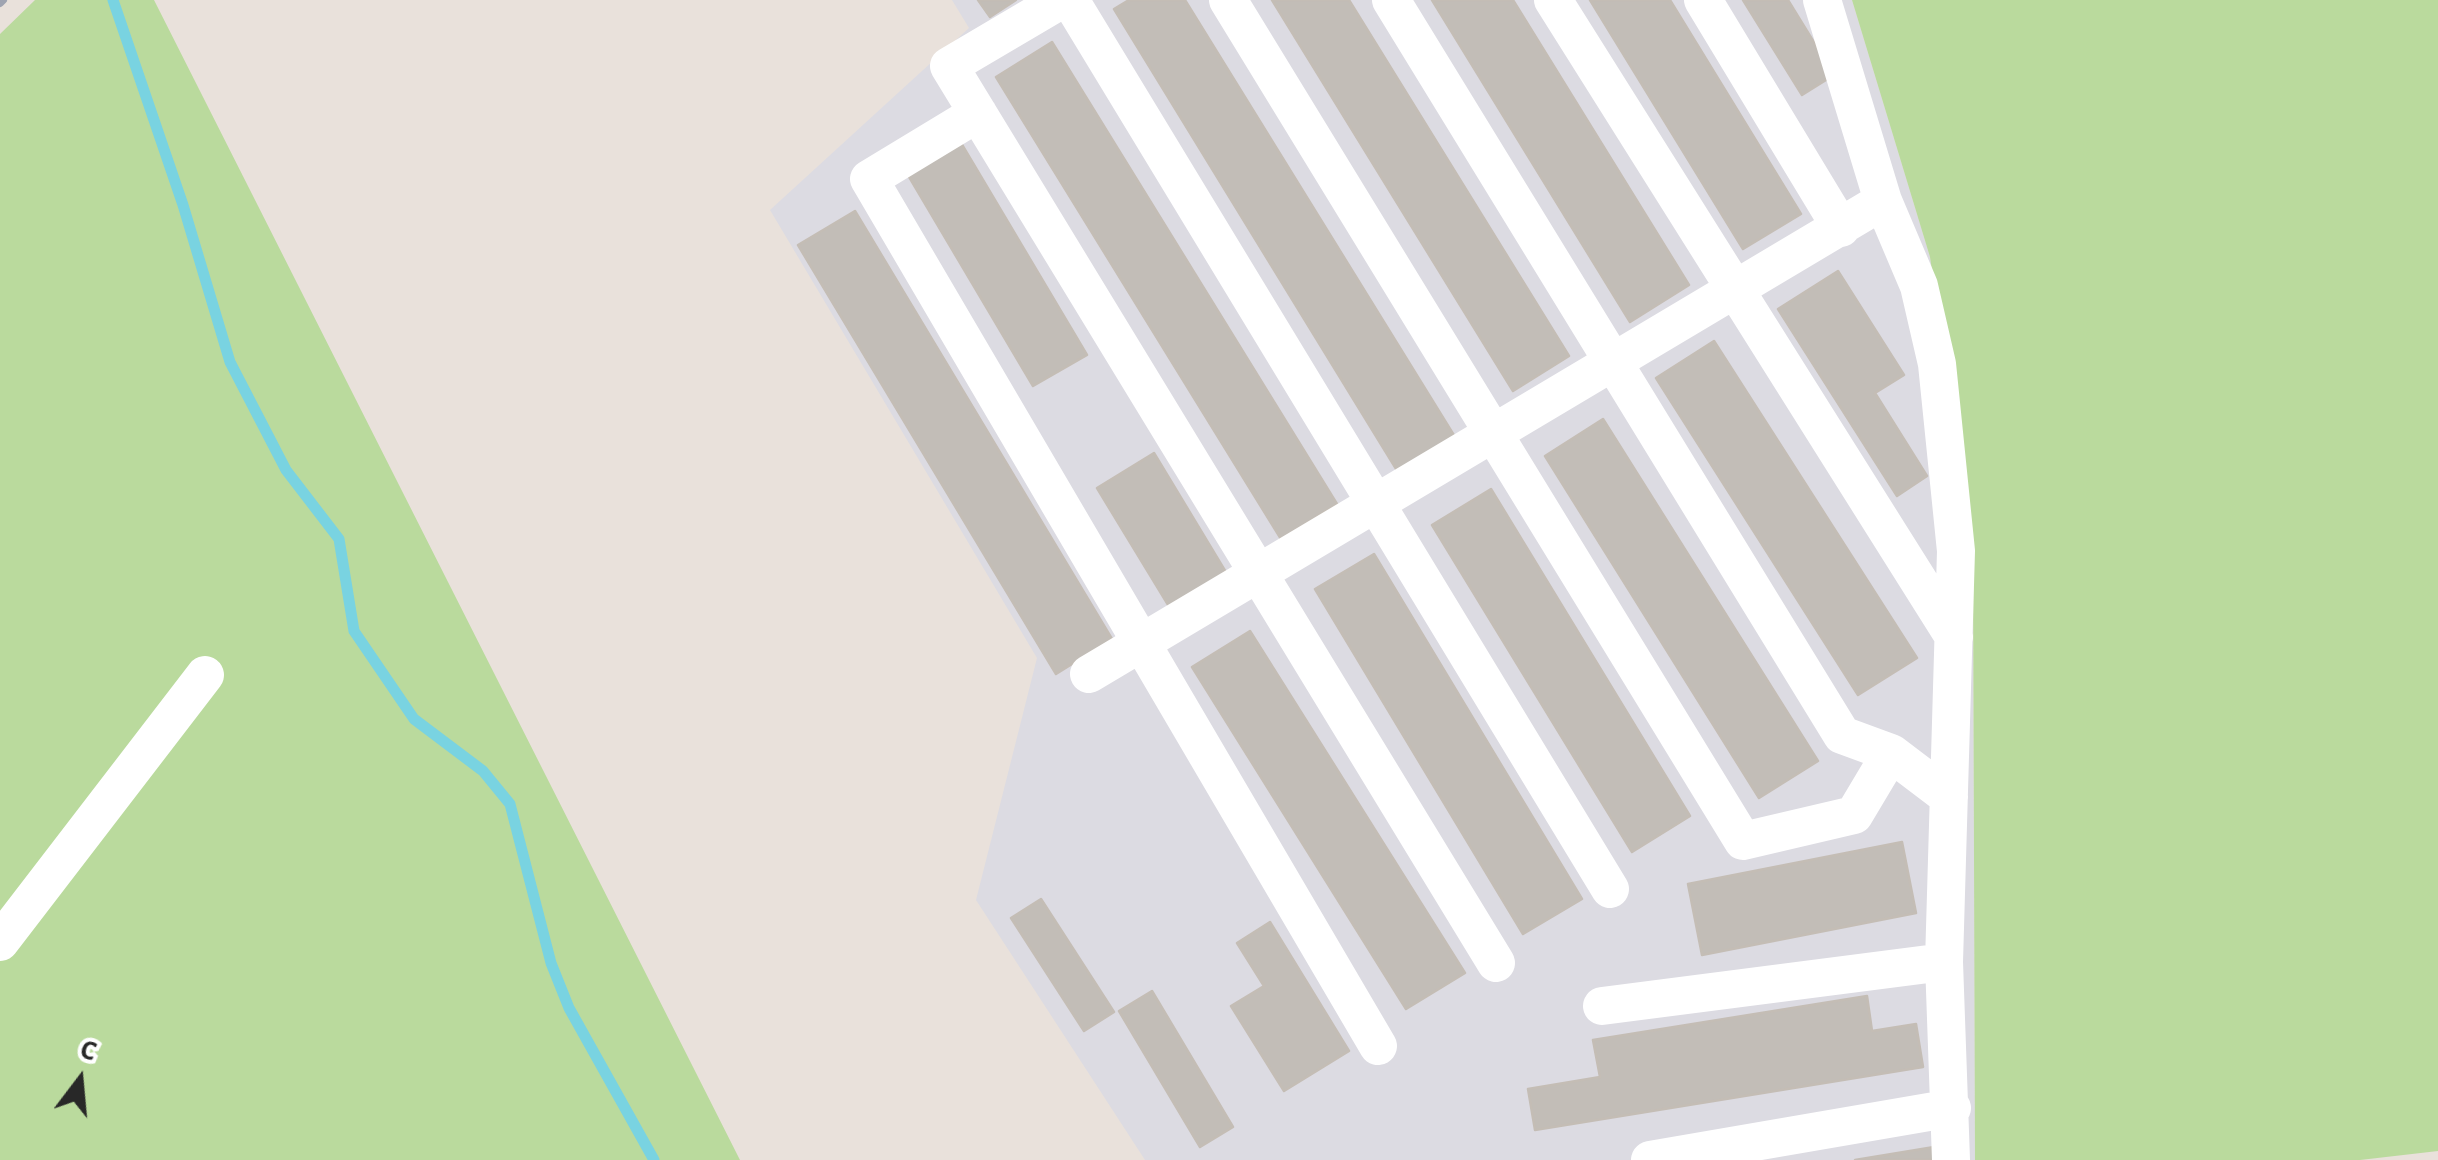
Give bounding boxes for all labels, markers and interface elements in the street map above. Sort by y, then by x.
north arrow [30,1030,130,1130]
text: С [77,1036,100,1067]

